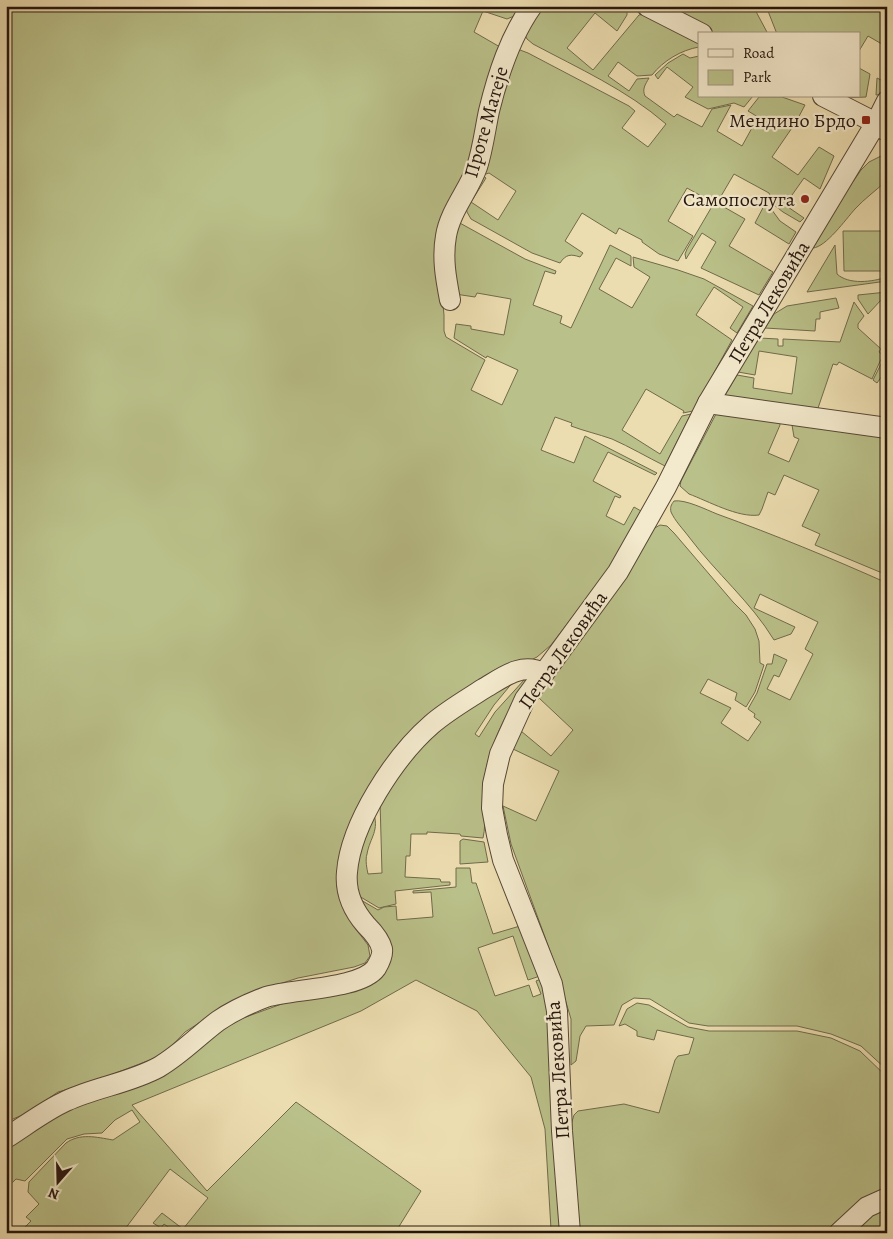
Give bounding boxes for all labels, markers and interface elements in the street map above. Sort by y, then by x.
legend [698,32,860,98]
text: Road [743,43,775,63]
street label: Проте Матеје [457,63,515,181]
text: Park [743,67,772,87]
place label: Мендино Брдо [729,107,856,134]
marker: Мендино Брдо [860,114,872,126]
place label: Самопослуга [683,186,796,213]
marker: Самопослуга [799,193,811,205]
street label: Петра Лековића [722,235,817,368]
street label: Петра Лековића [512,585,614,714]
street label: Петра Лековића [540,999,576,1140]
north arrow [32,1156,82,1206]
text: N [46,1183,62,1204]

